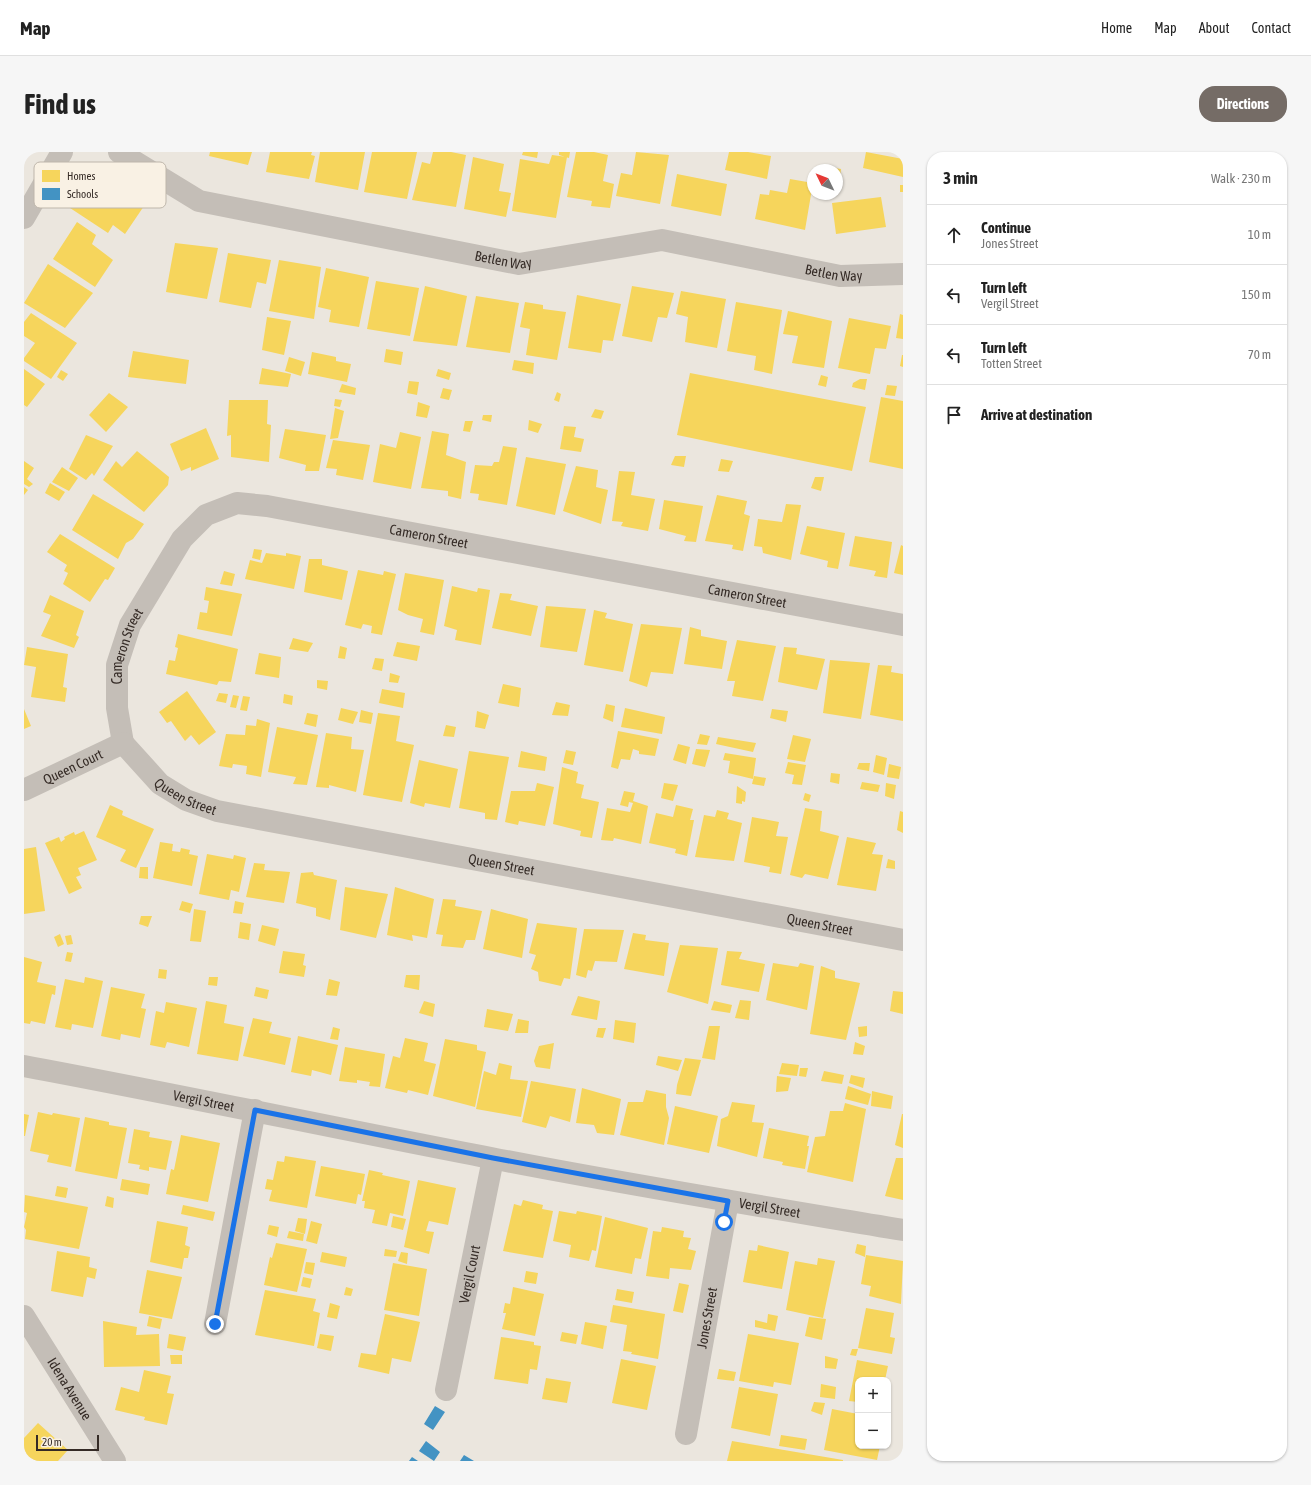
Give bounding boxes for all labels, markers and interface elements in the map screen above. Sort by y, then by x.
text: Map [20,17,51,39]
text: Home [1101,20,1132,36]
text: Map [1154,20,1177,36]
text: About [1199,20,1230,36]
text: Contact [1252,20,1291,36]
button: Directions [1199,86,1287,122]
text: Find us [24,88,96,120]
legend [34,162,166,208]
north arrow [807,164,843,200]
text: 3 min [943,168,978,188]
text: Homes [67,170,95,182]
text: Walk · 230 m [1211,171,1271,186]
text: Schools [67,188,98,200]
text: Continue [981,219,1031,236]
icon: ahead [943,224,965,246]
text: 10 m [1248,227,1271,242]
text: Jones Street [981,236,1038,251]
street label: Betlen Way [473,247,533,272]
street label: Betlen Way [804,261,863,284]
text: Turn left [981,279,1027,296]
icon: left [943,284,965,306]
text: 150 m [1242,287,1271,302]
text: Vergil Street [981,296,1039,311]
text: Turn left [981,339,1027,356]
icon: left [943,344,965,366]
text: 70 m [1248,347,1271,362]
text: Totten Street [981,356,1042,371]
icon: arrive [943,404,965,426]
text: Arrive at destination [981,406,1092,423]
street label: Cameron Street [388,521,469,551]
street label: Cameron Street [707,581,788,611]
street label: Cameron Street [109,605,146,684]
street label: Queen Court [40,746,105,788]
street label: Queen Street [151,775,219,818]
street label: Queen Street [467,850,536,879]
street label: Queen Street [785,910,854,938]
street label: Vergil Street [172,1087,236,1115]
street label: Vergil Street [738,1195,802,1221]
route start [715,1213,733,1231]
street label: Vergil Court [456,1244,483,1305]
street label: Jones Street [694,1286,720,1350]
route end [206,1315,224,1333]
street label: Idena Avenue [44,1355,95,1423]
map controls [855,1377,891,1449]
button: + [855,1377,891,1413]
button: − [855,1413,891,1449]
scale bar [36,1433,99,1452]
text: 20 m [42,1436,62,1448]

